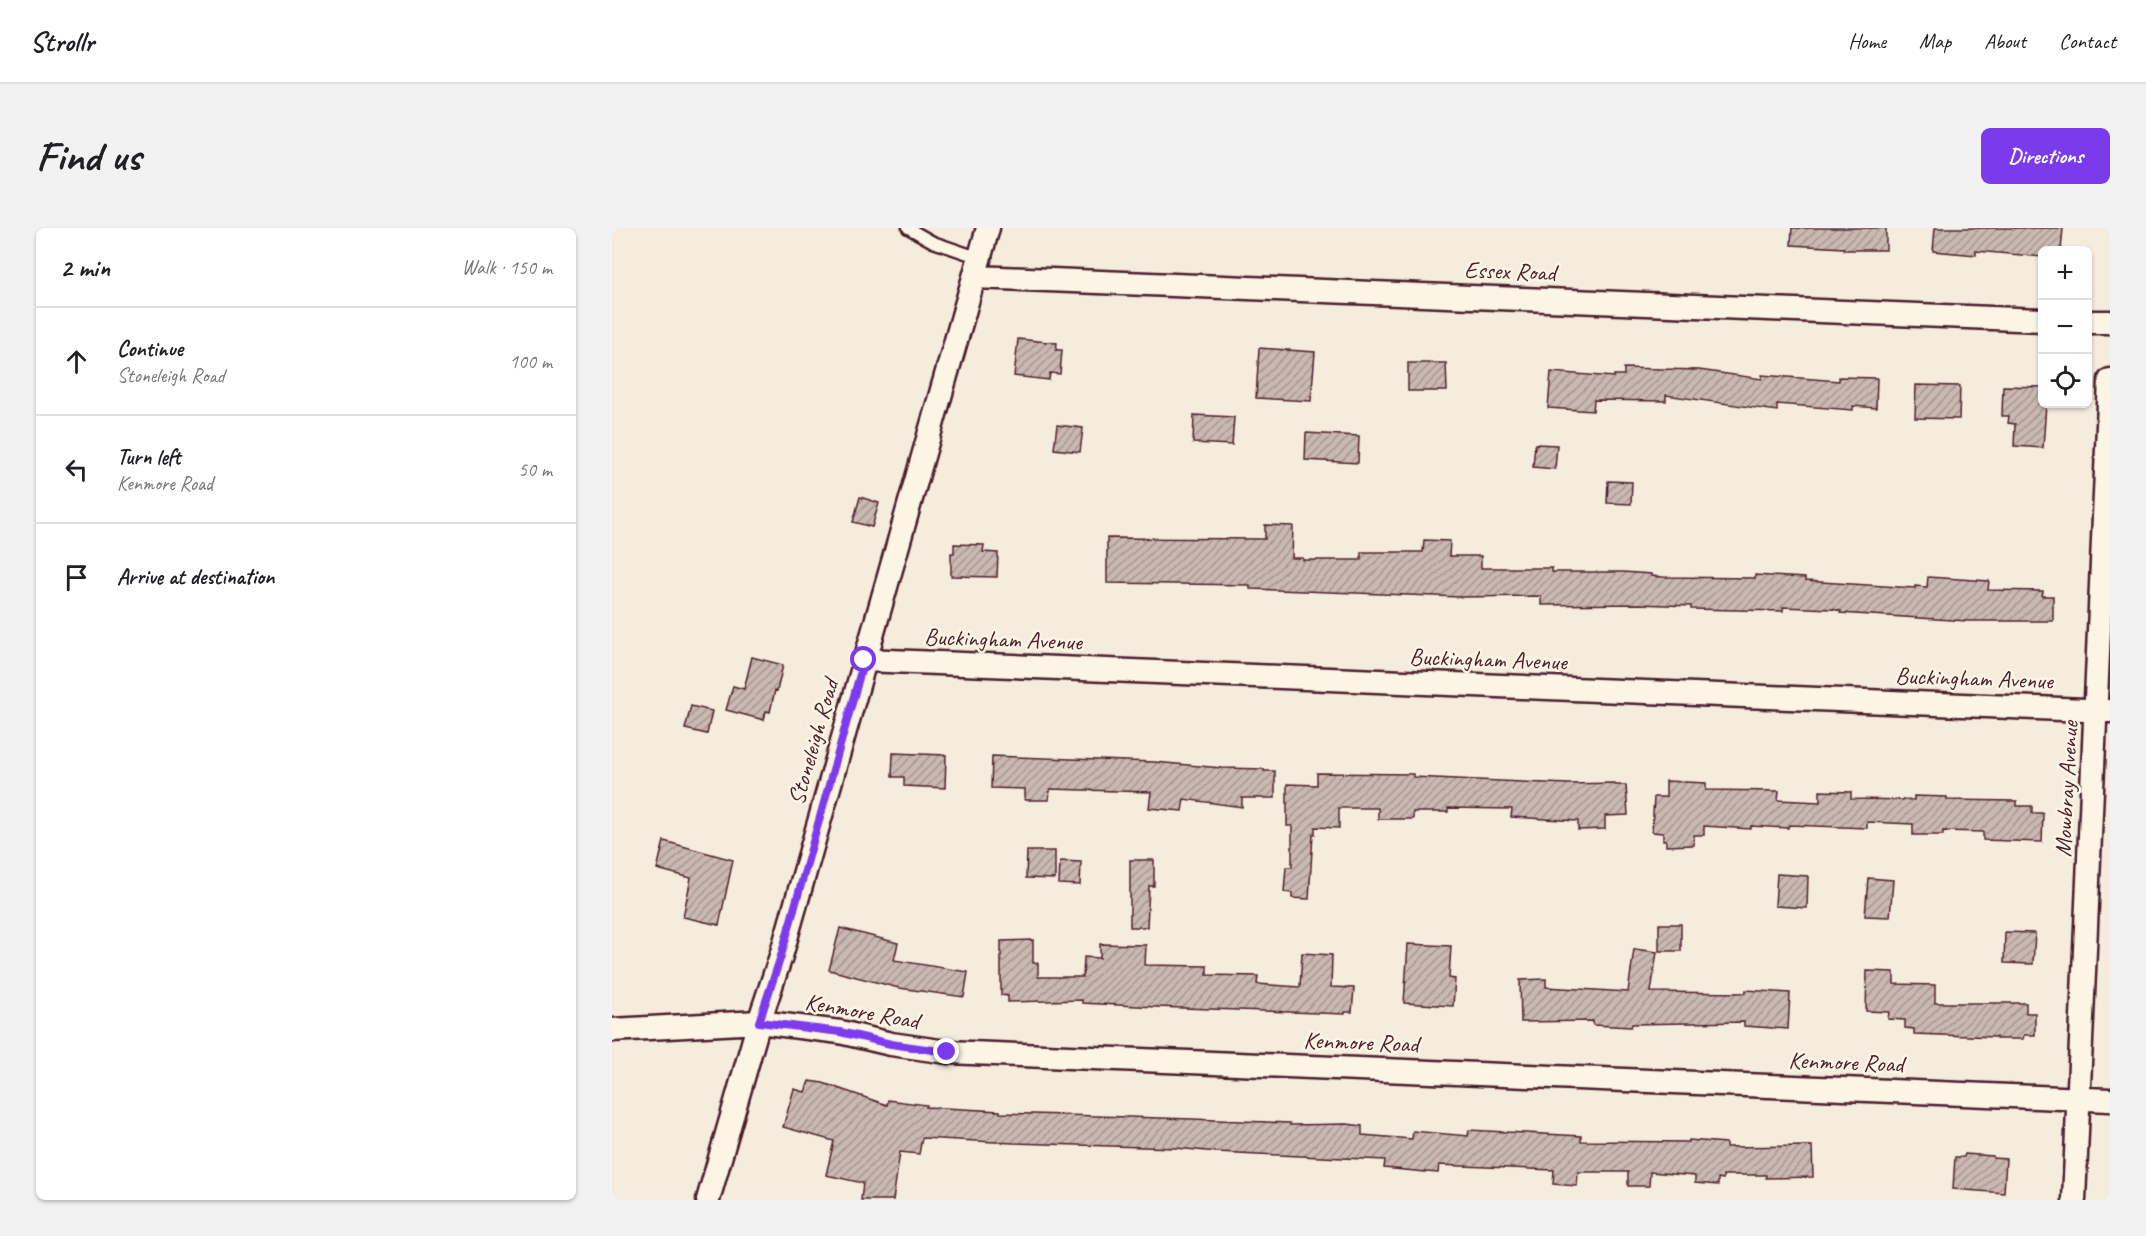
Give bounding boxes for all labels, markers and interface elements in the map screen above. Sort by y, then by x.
text: Strollr [30,24,94,59]
text: Home [1848,28,1886,54]
text: Map [1919,28,1951,54]
text: About [1984,28,2026,54]
text: Contact [2059,28,2116,54]
button: Directions [1981,128,2110,184]
text: Find us [36,130,141,183]
map controls [2038,246,2092,408]
button: + [2038,246,2092,300]
text: 2 min [60,251,110,284]
street label: Essex Road [1464,254,1560,288]
text: Walk · 150 m [462,255,552,280]
button: − [2038,300,2092,354]
text: Continue [117,335,183,363]
icon: ahead [60,345,93,378]
text: 100 m [509,349,552,374]
button: locate [2038,354,2092,408]
text: Stoneleigh Road [117,363,225,388]
text: Turn left [117,443,181,471]
icon: left [60,453,93,486]
text: 50 m [518,457,552,482]
text: Kenmore Road [117,471,213,496]
icon: arrive [60,561,93,594]
text: Arrive at destination [117,563,274,591]
street label: Buckingham Avenue [924,621,1084,657]
street label: Buckingham Avenue [1409,641,1569,677]
route start [850,646,876,672]
street label: Buckingham Avenue [1895,660,2055,696]
street label: Stoneleigh Road [781,672,846,808]
street label: Mowbray Avenue [2047,718,2085,858]
street label: Kenmore Road [803,986,925,1036]
street label: Kenmore Road [1303,1025,1423,1059]
route end [933,1038,959,1064]
street label: Kenmore Road [1788,1045,1908,1079]

